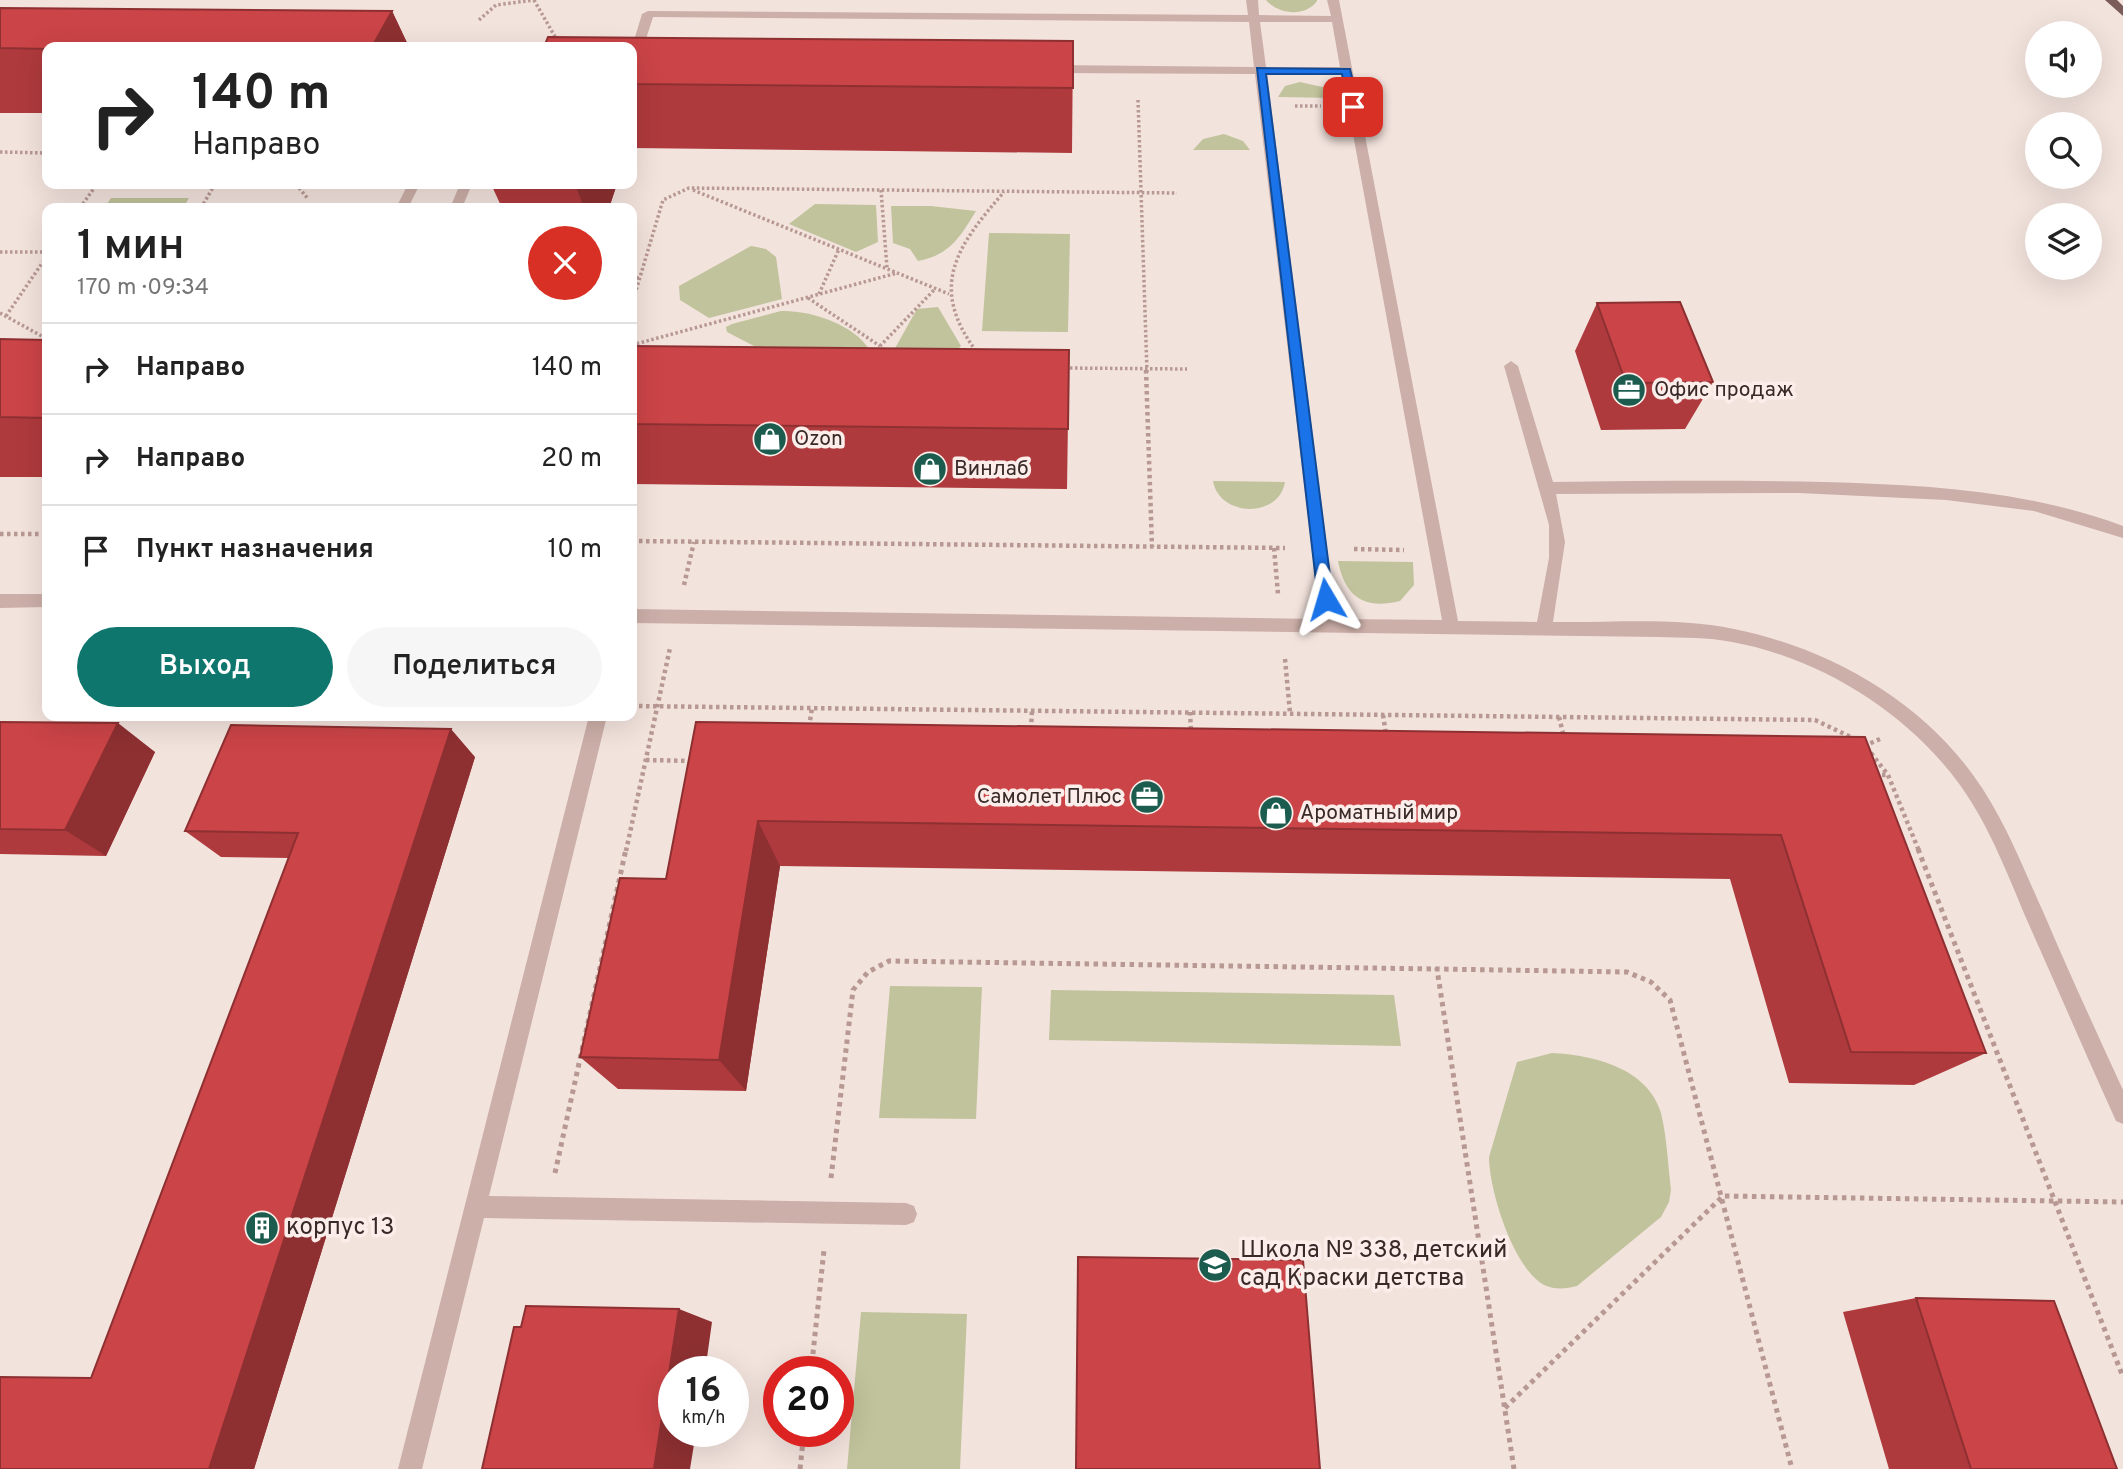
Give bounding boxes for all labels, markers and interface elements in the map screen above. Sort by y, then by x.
map controls [2025,21,2102,280]
button: sound [2025,21,2102,98]
text: 140 m [192,65,331,127]
icon: right [77,70,168,161]
pin [1323,77,1383,137]
icon: arrive [1334,88,1372,126]
button: search [2025,112,2102,189]
text: Направо [192,126,320,166]
button: layers [2025,203,2102,280]
text: 1 мин [77,221,184,274]
button: close [528,226,602,300]
text: 170 m · 09:34 [77,274,209,303]
icon: right [77,350,115,388]
text: Направо [136,352,245,385]
text: 140 m [532,352,602,385]
office icon: Офис продаж [1610,371,1648,409]
place label: Офис продаж [1654,377,1794,404]
shop icon: Ozon [751,420,789,458]
place label: Ozon [794,426,843,453]
icon: right [77,441,115,479]
text: Направо [136,443,245,476]
text: 20 m [541,443,602,476]
shop icon: Винлаб [911,450,949,488]
place label: Винлаб [954,456,1029,483]
icon: arrive [77,532,115,570]
text: Пункт назначения [136,534,374,567]
text: 10 m [547,534,602,567]
position arrow [1289,562,1363,636]
button: Выход [77,627,333,707]
button: Поделиться [347,627,602,707]
office icon: Самолет Плюс [1128,778,1166,816]
place label: Самолет Плюс [977,784,1122,811]
shop icon: Ароматный мир [1257,794,1295,832]
place label: Ароматный мир [1300,800,1458,827]
building icon: корпус 13 [243,1209,281,1247]
place label: корпус 13 [286,1213,395,1243]
place label: Школа № 338, детский сад Краски детства [1240,1236,1507,1294]
school or university icon: Школа № 338, детский сад Краски детства [1196,1246,1234,1284]
speed limit sign: 20 [763,1356,854,1447]
text: 16 [686,1370,721,1414]
text: km/h [682,1407,725,1430]

